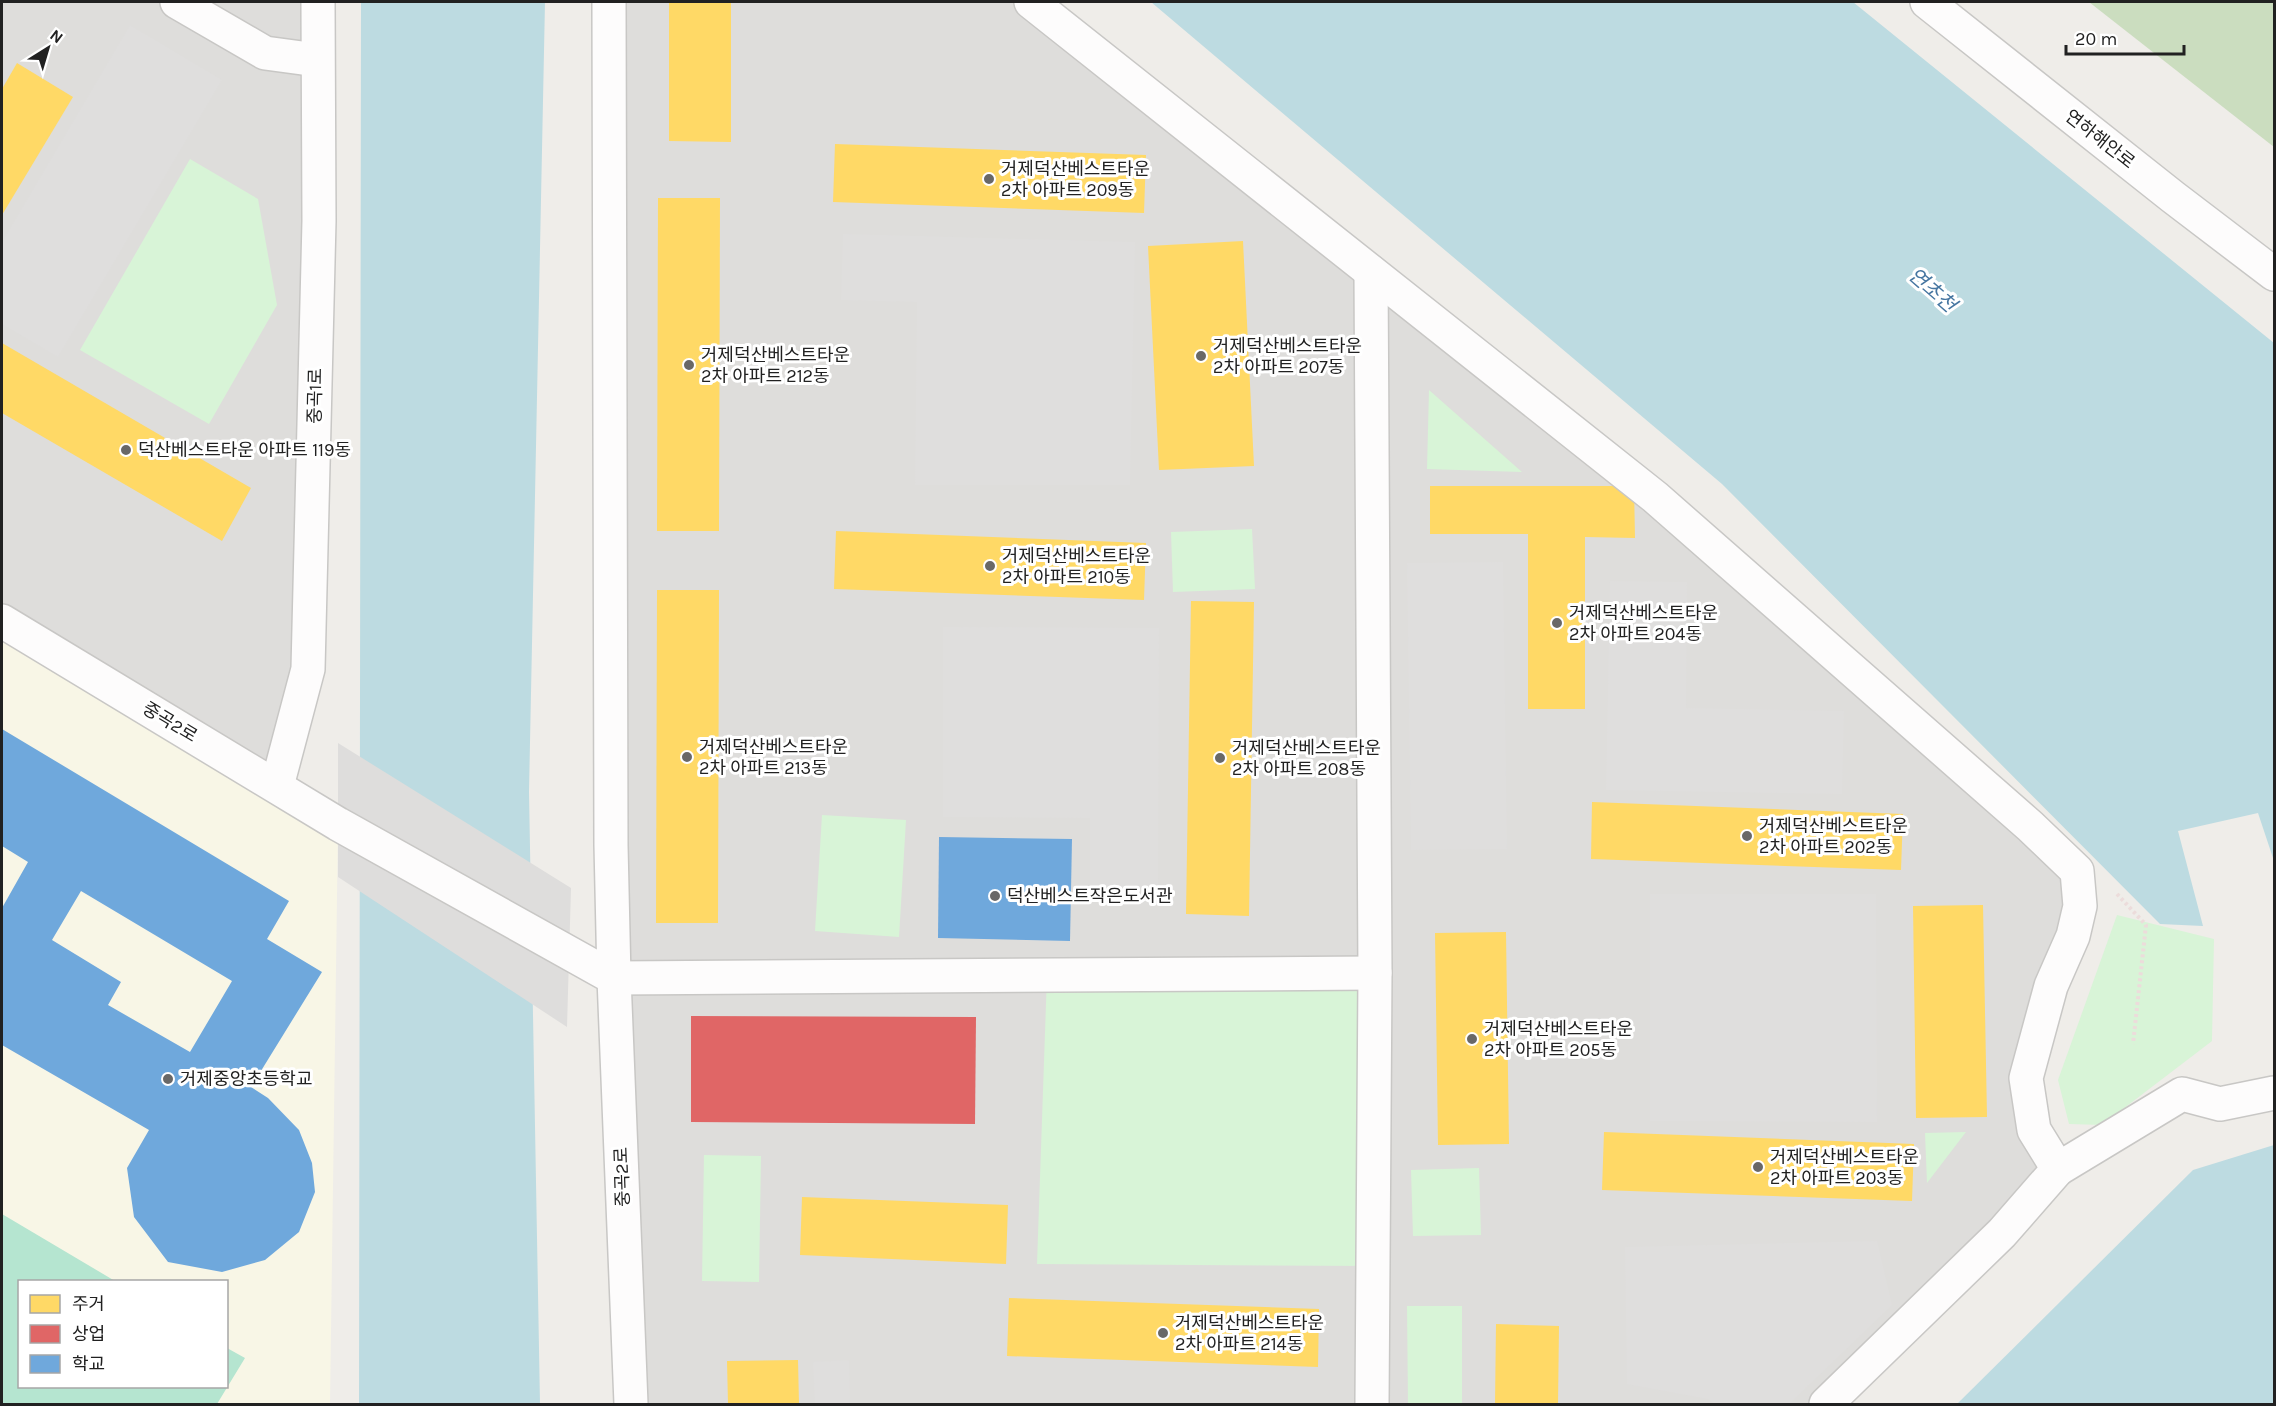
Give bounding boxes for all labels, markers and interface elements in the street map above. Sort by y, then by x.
north arrow [18,18,78,78]
scale bar [2066,18,2184,56]
text: N [46,25,67,47]
text: 20 m [2075,28,2117,50]
street label: 연하해안로 [2061,105,2139,173]
place label: 거제덕산베스트타운 2차 아파트 209동 [1001,158,1150,201]
marker: 거제덕산베스트타운 2차 아파트 209동 [982,172,996,186]
water label: 연초천 [1904,263,1962,318]
place label: 거제덕산베스트타운 2차 아파트 207동 [1213,335,1362,378]
place label: 거제덕산베스트타운 2차 아파트 212동 [701,344,850,387]
marker: 거제덕산베스트타운 2차 아파트 207동 [1194,349,1208,363]
marker: 거제덕산베스트타운 2차 아파트 212동 [682,358,696,372]
street label: 중곡1로 [304,368,326,424]
place label: 덕산베스트타운 아파트 119동 [138,439,351,461]
marker: 덕산베스트타운 아파트 119동 [119,443,133,457]
place label: 거제덕산베스트타운 2차 아파트 210동 [1002,545,1151,588]
marker: 거제덕산베스트타운 2차 아파트 210동 [983,559,997,573]
place label: 거제덕산베스트타운 2차 아파트 204동 [1569,602,1718,645]
marker: 거제덕산베스트타운 2차 아파트 204동 [1550,616,1564,630]
street label: 중곡2로 [139,697,201,747]
place label: 거제덕산베스트타운 2차 아파트 213동 [699,736,848,779]
place label: 거제덕산베스트타운 2차 아파트 208동 [1232,737,1381,780]
marker: 거제덕산베스트타운 2차 아파트 213동 [680,750,694,764]
marker: 거제덕산베스트타운 2차 아파트 208동 [1213,751,1227,765]
place label: 거제덕산베스트타운 2차 아파트 202동 [1759,815,1908,858]
marker: 거제덕산베스트타운 2차 아파트 202동 [1740,829,1754,843]
place label: 덕산베스트작은도서관 [1007,885,1173,907]
marker: 덕산베스트작은도서관 [988,889,1002,903]
place label: 거제덕산베스트타운 2차 아파트 205동 [1484,1018,1633,1061]
marker: 거제덕산베스트타운 2차 아파트 205동 [1465,1032,1479,1046]
place label: 거제중앙초등학교 [180,1068,312,1090]
marker: 거제중앙초등학교 [161,1072,175,1086]
place label: 거제덕산베스트타운 2차 아파트 203동 [1770,1146,1919,1189]
street label: 중곡2로 [610,1147,634,1207]
marker: 거제덕산베스트타운 2차 아파트 203동 [1751,1160,1765,1174]
legend [18,1280,228,1388]
text: 주거 [72,1293,105,1315]
place label: 거제덕산베스트타운 2차 아파트 214동 [1175,1312,1324,1355]
text: 상업 [72,1323,105,1345]
marker: 거제덕산베스트타운 2차 아파트 214동 [1156,1326,1170,1340]
text: 학교 [72,1353,105,1375]

